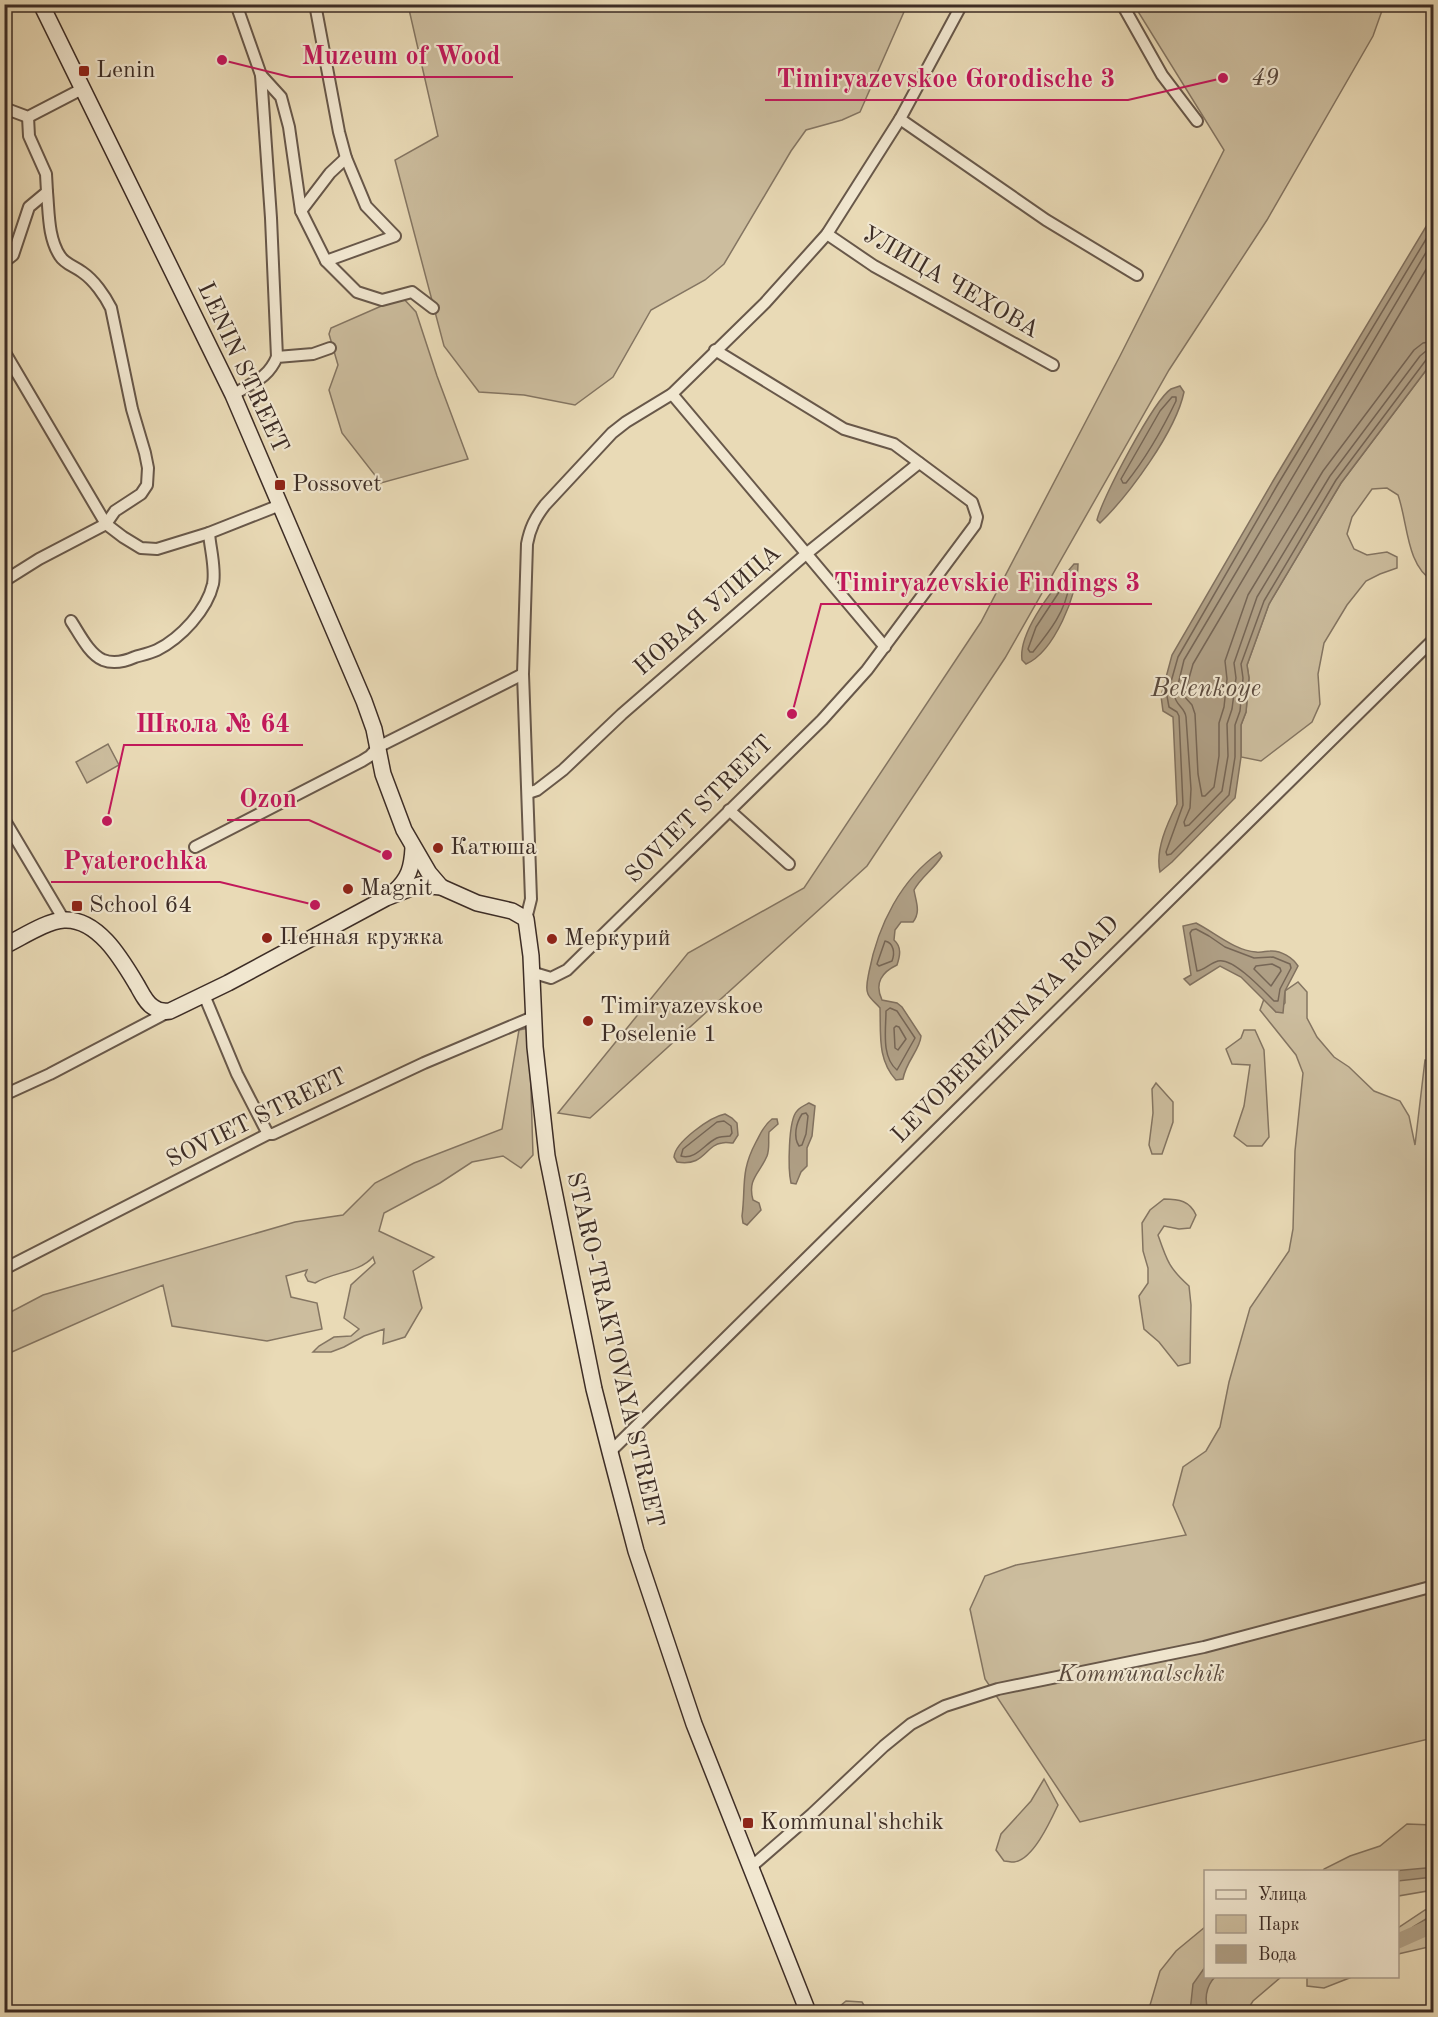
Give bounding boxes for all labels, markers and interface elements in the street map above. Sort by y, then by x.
callout: Muzeum of Wood [290,33,513,77]
text: Muzeum of Wood [301,44,501,70]
callout: Timiryazevskoe Gorodische 3 [765,56,1128,100]
place label: Lenin [96,59,156,83]
marker: Lenin [77,64,91,78]
text: Timiryazevskoe Gorodische 3 [777,67,1115,93]
park label: 49 [1251,67,1279,91]
street label: УЛИЦА ЧЕХОВА [857,223,1043,343]
street label: LENIN STREET [192,279,292,457]
place label: Possovet [292,473,382,497]
marker: Possovet [273,478,287,492]
street label: НОВАЯ УЛИЦА [630,541,786,681]
callout: Timiryazevskie Findings 3 [821,560,1152,604]
text: Timiryazevskie Findings 3 [834,571,1140,597]
water label: Belenkoye [1150,676,1261,702]
callout: Школа № 64 [124,701,303,745]
text: Школа № 64 [136,712,290,738]
street label: SOVIET STREET [622,732,778,888]
callout: Ozon [227,776,309,820]
text: Ozon [239,787,297,813]
place label: Катюша [450,836,537,860]
callout: Pyaterochka [51,838,220,882]
marker: Катюша [431,841,445,855]
text: Pyaterochka [63,849,207,875]
place label: Magnit [360,877,433,901]
marker: Magnit [341,882,355,896]
place label: School 64 [89,894,192,918]
marker: School 64 [70,899,84,913]
street label: LEVOBEREZHNAYA ROAD [888,912,1124,1148]
place label: Пенная кружка [279,926,443,950]
place label: Меркурий [564,927,671,951]
marker: Пенная кружка [260,931,274,945]
marker: Меркурий [545,932,559,946]
place label: Timiryazevskoe Poselenie 1 [600,995,763,1047]
marker: Timiryazevskoe Poselenie 1 [581,1014,595,1028]
street label: SOVIET STREET [163,1065,351,1173]
street label: STARO-TRAKTOVAYA STREET [561,1170,667,1530]
park label: Kommunalschik [1056,1663,1225,1687]
place label: Kommunal'shchik [760,1811,944,1835]
marker: Kommunal'shchik [741,1816,755,1830]
legend [1204,1870,1399,1978]
text: Улица [1258,1886,1307,1904]
text: Парк [1258,1916,1299,1934]
text: Вода [1258,1946,1297,1964]

